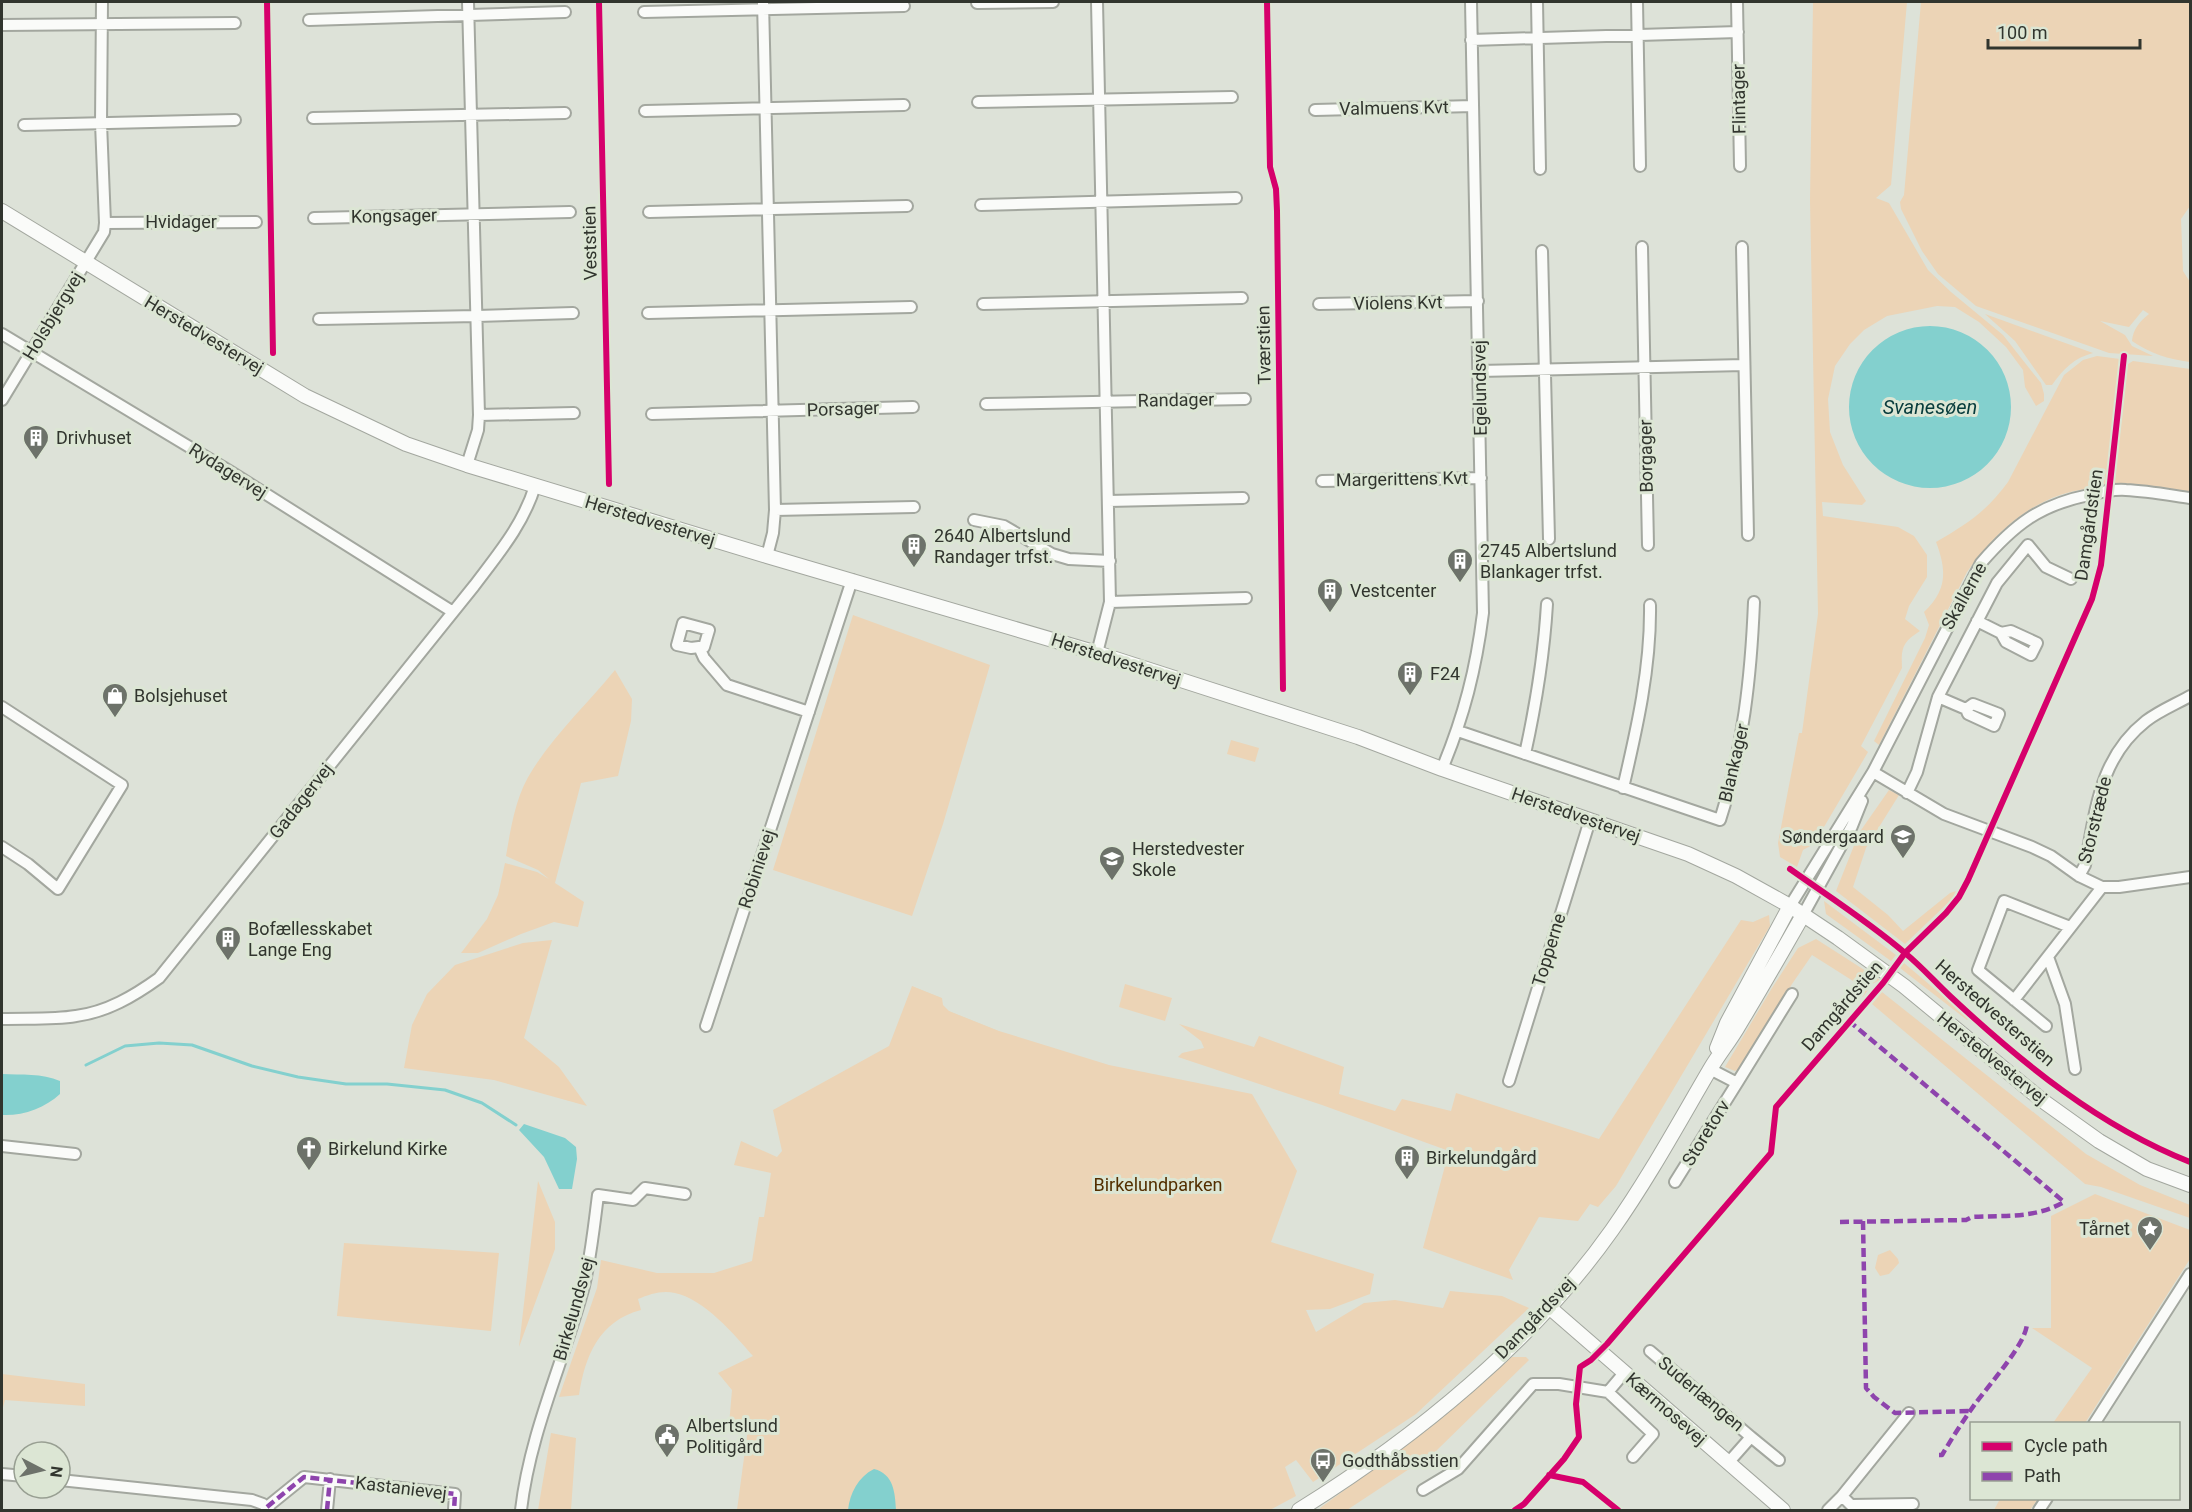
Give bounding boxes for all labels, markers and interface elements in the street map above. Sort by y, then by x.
scale bar [1988,12,2140,50]
text: 100 m [1997,22,2048,43]
street label: Flintager [1727,64,1750,134]
street label: Valmuens Kvt [1339,96,1449,119]
street label: Kongsager [351,204,437,227]
street label: Veststien [578,205,601,281]
street label: Hvidager [145,211,217,232]
street label: Holsbjergvej [18,268,87,364]
street label: Herstedvestervej [141,291,268,378]
street label: Violens Kvt [1353,291,1443,314]
street label: Tværstien [1252,305,1275,385]
street label: Egelundsvej [1468,340,1491,436]
street label: Randager [1138,388,1214,411]
water label: Svanesøen [1883,395,1977,419]
street label: Porsager [806,397,880,420]
street label: Borgager [1634,419,1657,493]
building icon: Drivhuset [21,423,51,461]
place label: Drivhuset [56,427,132,448]
street label: Rydagervej [185,438,271,503]
street label: Margerittens Kvt [1336,467,1468,490]
street label: Damgårdstien [2070,468,2107,582]
street label: Herstedvestervej [583,491,718,550]
place label: 2640 Albertslund Randager trfst. [934,525,1071,567]
building icon: 2640 Albertslund Randager trfst. [899,531,929,569]
place label: 2745 Albertslund Blankager trfst. [1480,540,1617,582]
building icon: 2745 Albertslund Blankager trfst. [1445,546,1475,584]
street label: Skallerne [1937,559,1991,633]
building icon: Vestcenter [1315,576,1345,614]
place label: Vestcenter [1350,580,1436,601]
street label: Herstedvestervej [1049,629,1184,690]
building icon: F24 [1395,659,1425,697]
place label: F24 [1430,663,1460,684]
shop icon: Bolsjehuset [100,681,130,719]
place label: Bolsjehuset [134,685,228,706]
street label: Blankager [1714,722,1753,804]
street label: Gadagervej [265,759,337,843]
street label: Storstræde [2074,774,2115,866]
street label: Herstedvestervej [1509,783,1643,846]
school or university icon: Søndergaard [1888,822,1918,860]
place label: Søndergaard [1782,826,1884,847]
street label: Robinievej [734,827,779,911]
place label: Herstedvester Skole [1132,838,1244,880]
school or university icon: Herstedvester Skole [1097,844,1127,882]
street label: Topperne [1527,911,1570,989]
place label: Bofællesskabet Lange Eng [248,918,372,960]
building icon: Bofællesskabet Lange Eng [213,924,243,962]
street label: Herstedvesterstien [1931,955,2059,1070]
street label: Damgårdstien [1797,956,1886,1055]
street label: Herstedvestervej [1933,1007,2051,1108]
street label: Storetorv [1677,1096,1734,1169]
church icon: Birkelund Kirke [294,1134,324,1172]
place label: Birkelund Kirke [328,1138,447,1159]
building icon: Birkelundgård [1392,1143,1422,1181]
place label: Birkelundgård [1426,1147,1537,1168]
park label: Birkelundparken [1093,1174,1223,1195]
place icon: Tårnet [2135,1214,2165,1252]
place label: Tårnet [2079,1218,2130,1239]
street label: Birkelundsvej [549,1255,598,1363]
street label: Damgårdsvej [1491,1273,1579,1363]
street label: Suderlængen [1654,1352,1748,1436]
street label: Kærmosevej [1622,1368,1711,1449]
place label: Albertslund Politigård [686,1415,778,1457]
public building icon: Albertslund Politigård [652,1421,682,1459]
legend [1970,1422,2180,1500]
text: Cycle path [2024,1435,2108,1456]
north arrow [12,1440,72,1500]
bus stop icon: Godthåbsstien [1308,1446,1338,1484]
place label: Godthåbsstien [1342,1450,1459,1471]
text: N [46,1465,67,1479]
text: Path [2024,1465,2061,1486]
street label: Kastanievej [354,1471,448,1504]

